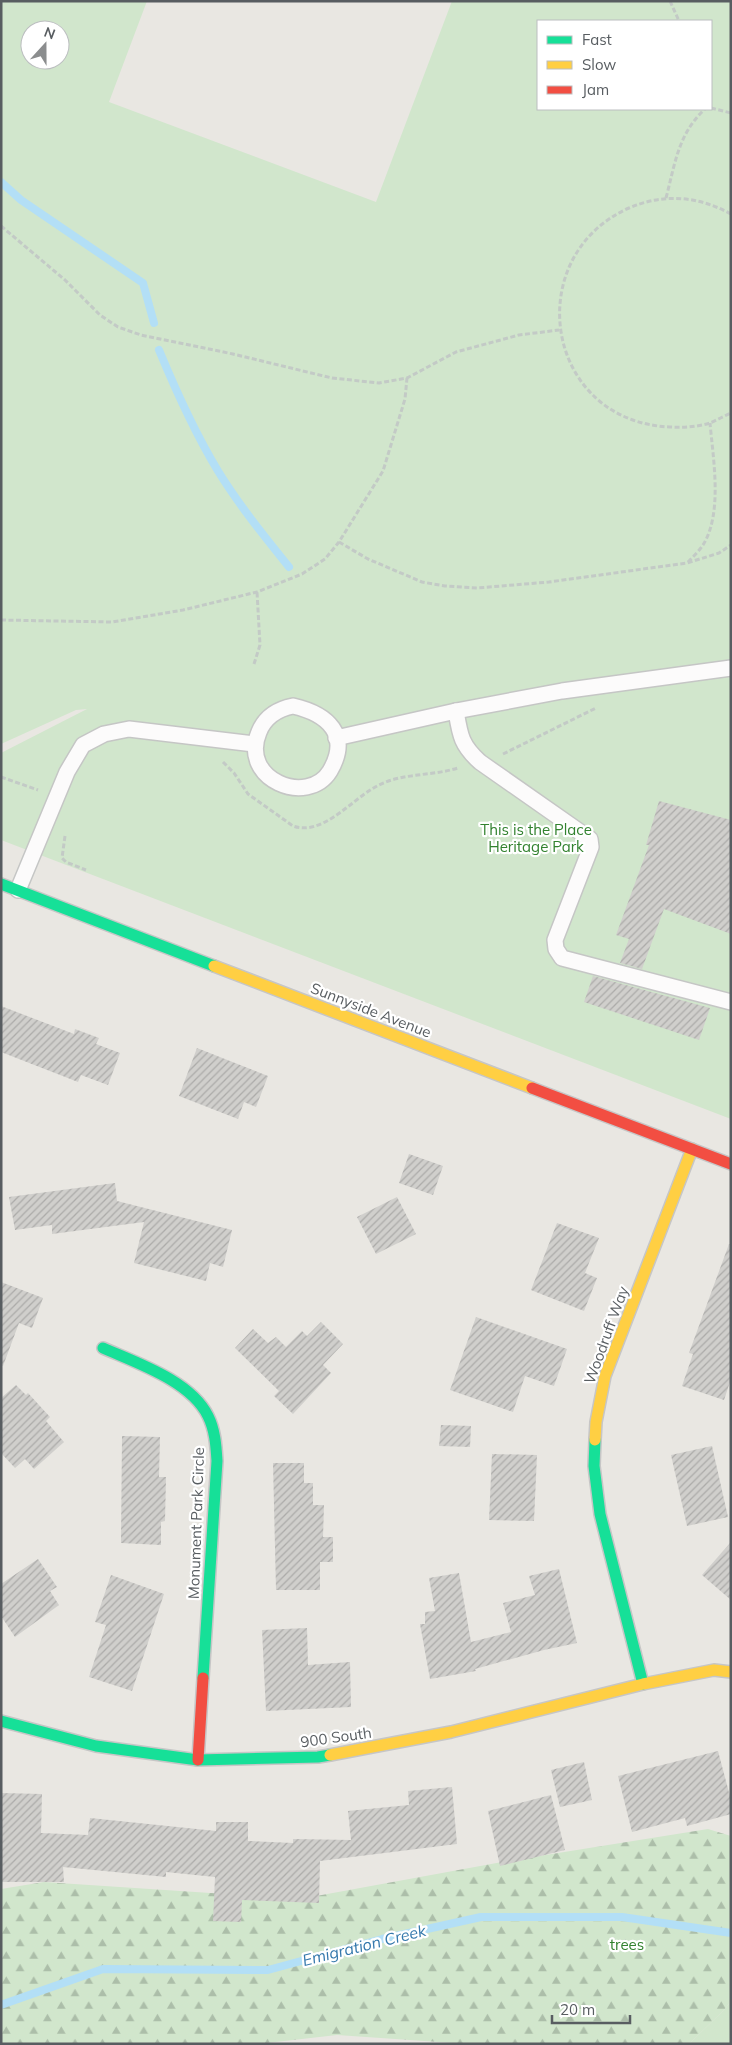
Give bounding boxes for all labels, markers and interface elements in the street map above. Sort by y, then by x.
north arrow [20,20,70,70]
legend [537,20,712,110]
text: N [41,23,58,43]
text: Fast [582,30,612,49]
text: Slow [582,55,616,74]
text: Jam [582,80,609,99]
park label: This is the Place Heritage Park [480,820,592,856]
street label: Sunnyside Avenue [308,978,434,1042]
street label: Woodruff Way [580,1284,632,1386]
street label: Monument Park Circle [184,1447,208,1599]
street label: 900 South [299,1723,373,1751]
water label: Emigration Creek [300,1920,429,1970]
park label: trees [610,1935,644,1954]
scale bar [552,1992,630,2024]
text: 20 m [560,2000,595,2019]

